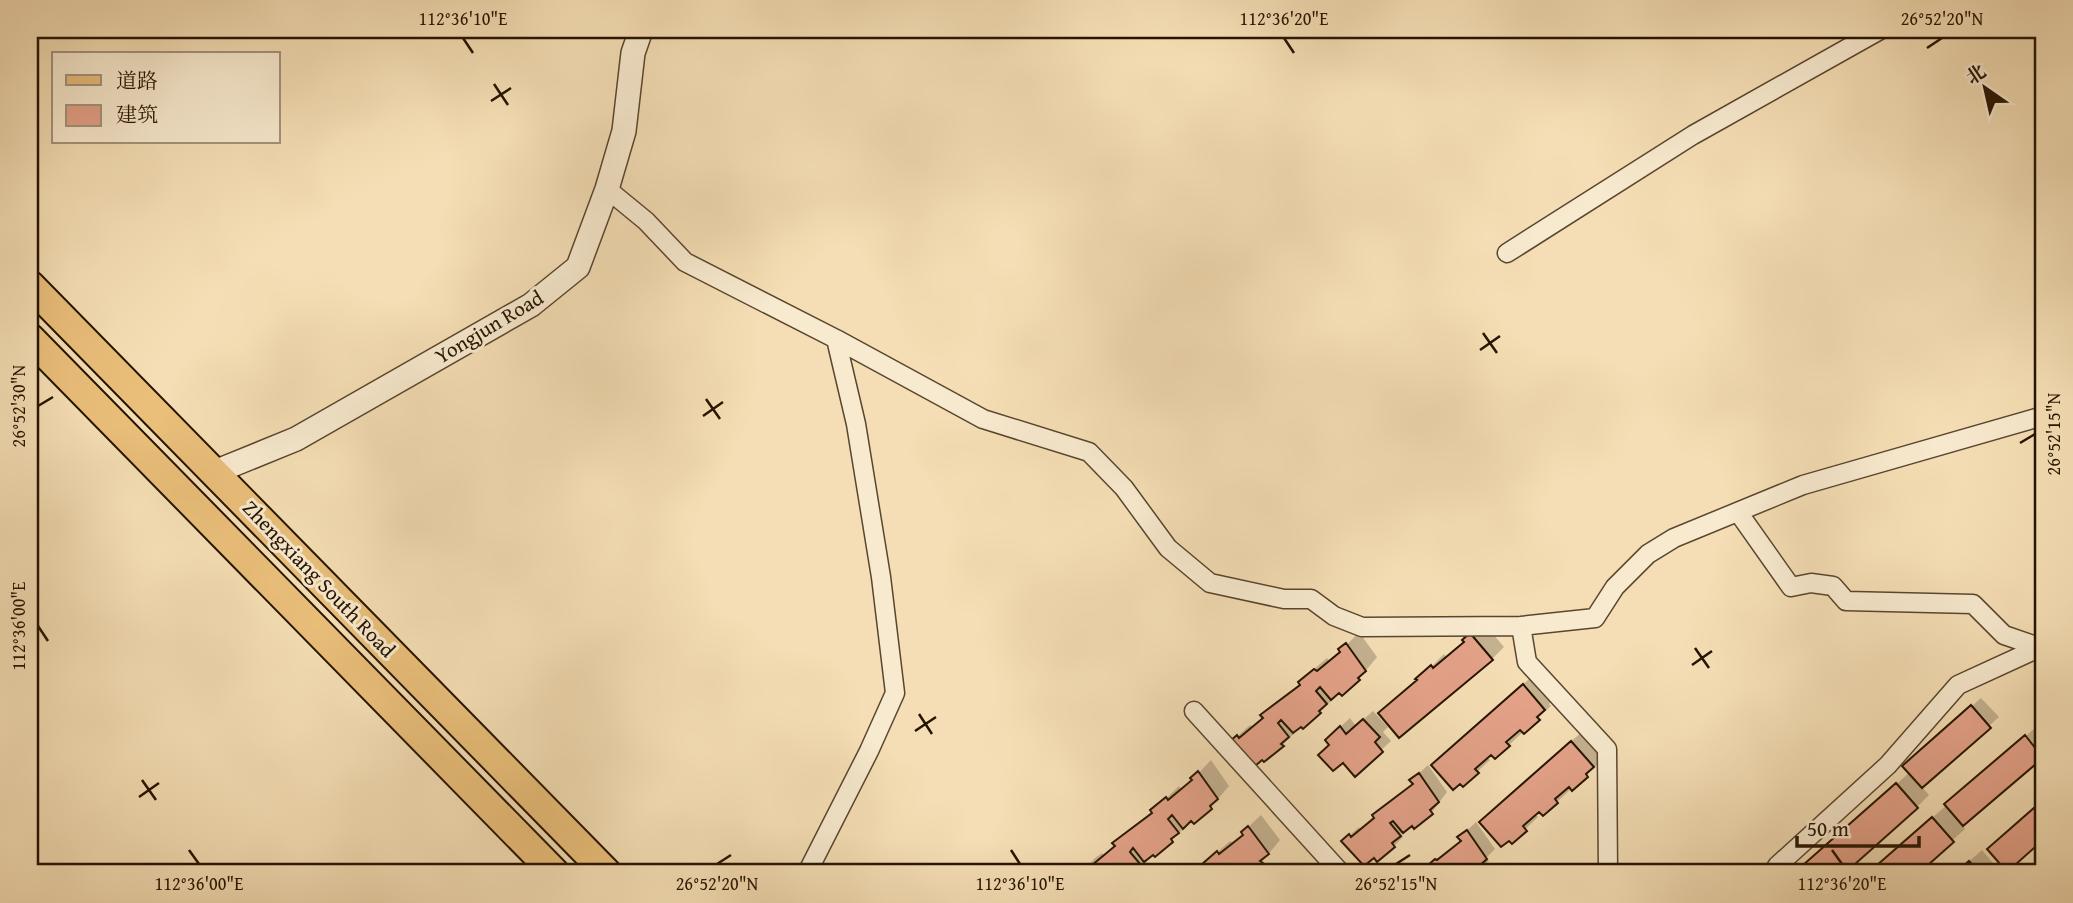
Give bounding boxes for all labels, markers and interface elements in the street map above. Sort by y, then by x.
text: 112°36'10"E [419,5,507,32]
text: 112°36'20"E [1240,5,1328,32]
text: 26°52'20"N [1901,5,1984,32]
legend [52,52,280,144]
north arrow [1951,52,2021,122]
text: 北 [1960,57,1991,91]
text: 道路 [116,65,158,96]
text: 建筑 [116,99,158,130]
street label: Yongjun Road [429,282,550,371]
text: 26°52'30"N [5,364,32,447]
text: 26°52'15"N [2040,392,2067,475]
street label: Zhengxiang South Road [236,493,403,665]
text: 112°36'00"E [5,582,32,670]
scale bar [1797,805,1919,849]
text: 50 m [1807,813,1849,844]
text: 112°36'00"E [155,870,243,897]
text: 26°52'20"N [676,870,759,897]
text: 112°36'10"E [976,870,1064,897]
text: 26°52'15"N [1355,870,1438,897]
text: 112°36'20"E [1798,870,1886,897]

